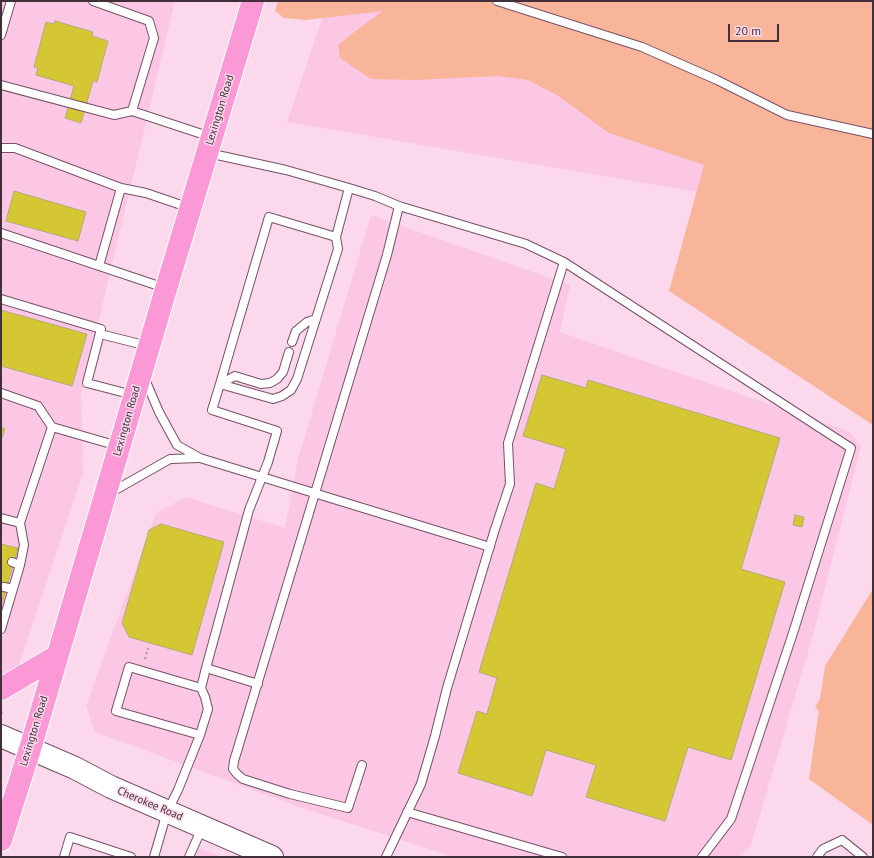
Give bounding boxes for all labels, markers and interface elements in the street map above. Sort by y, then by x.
scale bar [730,16,781,42]
text: 20 m [735,23,761,38]
street label: Lexington Road [203,73,237,147]
street label: Lexington Road [111,384,143,458]
street label: Lexington Road [17,694,51,768]
street label: Cherokee Road [115,784,185,824]

